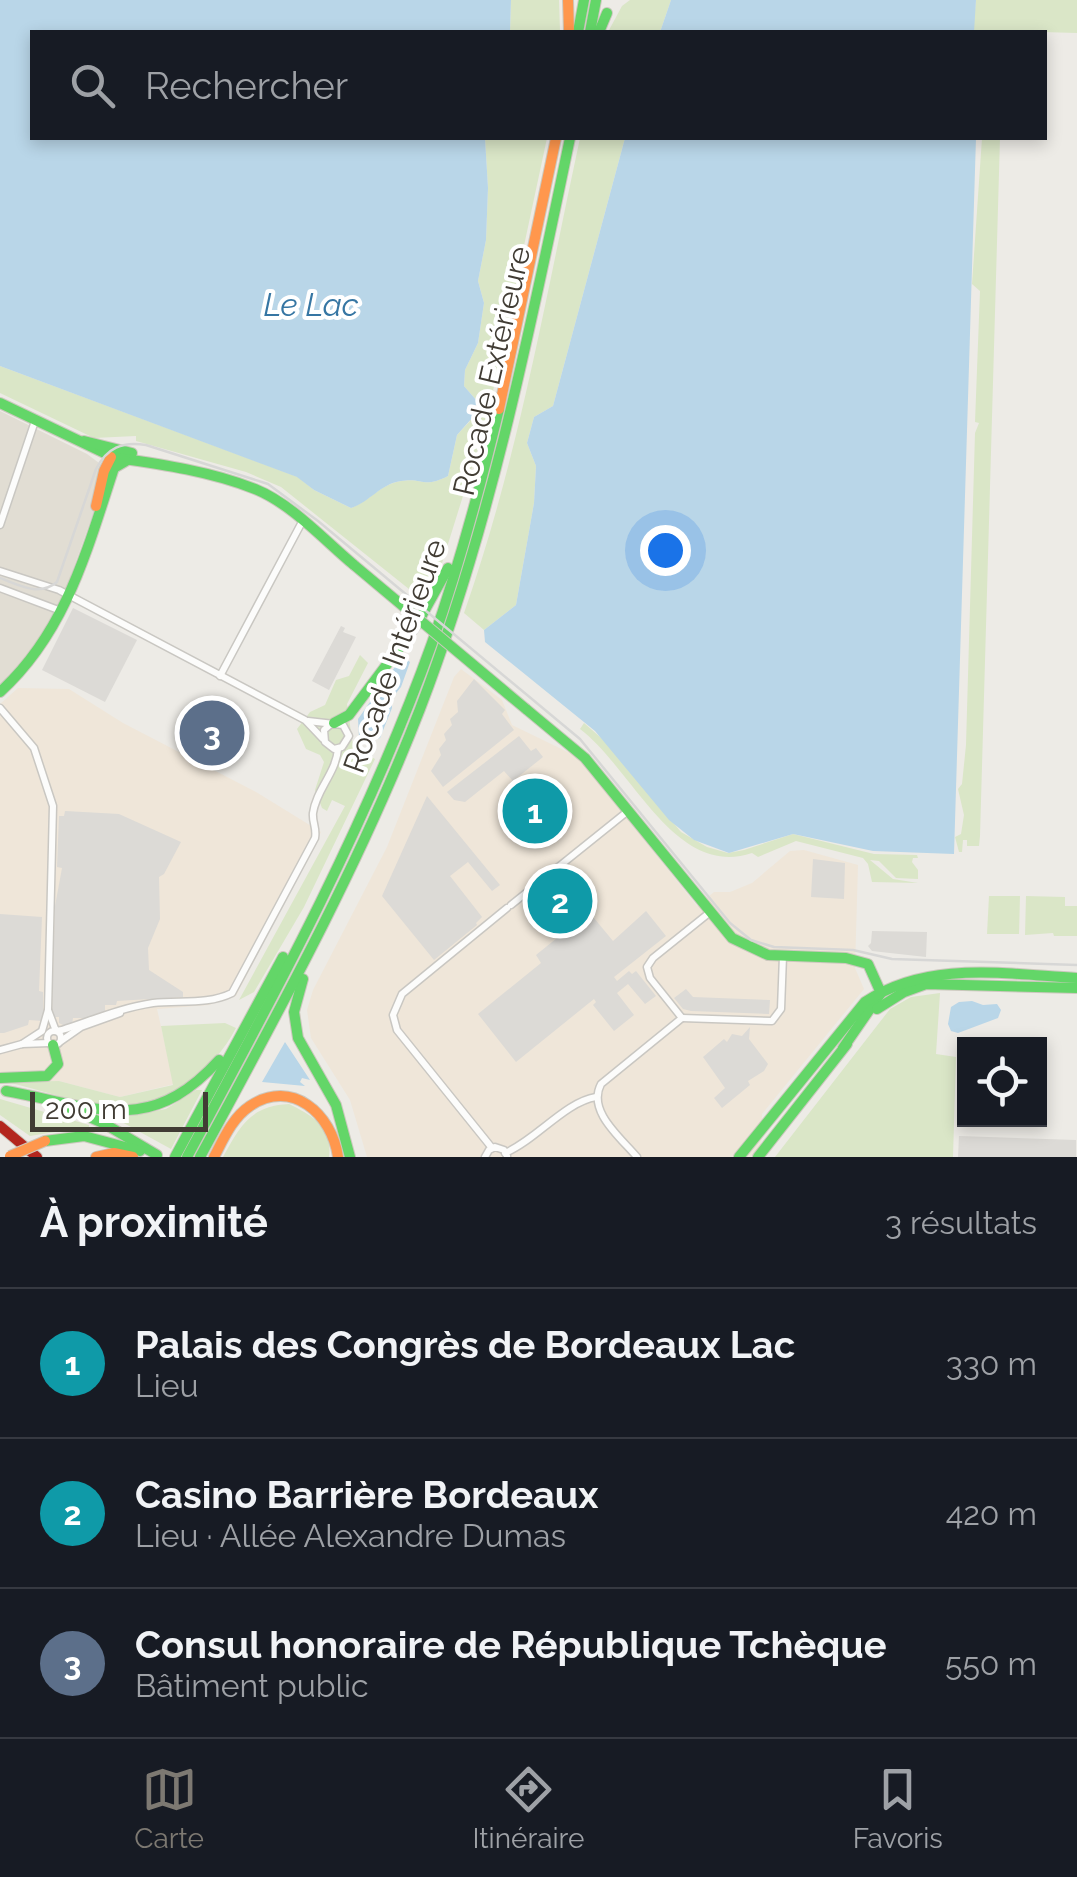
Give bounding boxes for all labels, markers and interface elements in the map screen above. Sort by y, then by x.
search box [30,30,1047,140]
icon: search [65,58,120,113]
text: Rechercher [145,63,348,108]
street label: Rocade Extérieure [446,243,537,499]
water label: Le Lac [263,286,359,323]
your location [640,525,691,576]
street label: Rocade Intérieure [336,534,453,777]
pin: 3 [180,696,244,770]
pin: 1 [502,774,568,848]
pin: 2 [528,864,592,938]
map controls [957,1037,1047,1127]
button: locate [957,1037,1047,1127]
scale bar [30,1087,208,1132]
text: 200 m [45,1093,127,1126]
text: À proximité [40,1198,268,1247]
text: 3 résultats [885,1204,1037,1241]
text: Palais des Congrès de Bordeaux Lac [135,1322,795,1367]
text: 1 [65,1345,80,1382]
text: 330 m [946,1345,1037,1382]
text: Lieu [135,1367,198,1404]
text: Casino Barrière Bordeaux [135,1472,598,1517]
text: 2 [63,1495,82,1532]
text: 420 m [946,1495,1037,1532]
text: Lieu · Allée Alexandre Dumas [135,1517,566,1554]
text: Consul honoraire de République Tchèque [135,1622,887,1667]
text: 3 [64,1645,81,1682]
text: 550 m [945,1645,1037,1682]
text: Bâtiment public [135,1667,369,1704]
tab: Carte [134,1762,204,1855]
tab: Itinéraire [472,1762,584,1855]
tab: Favoris [853,1762,943,1855]

